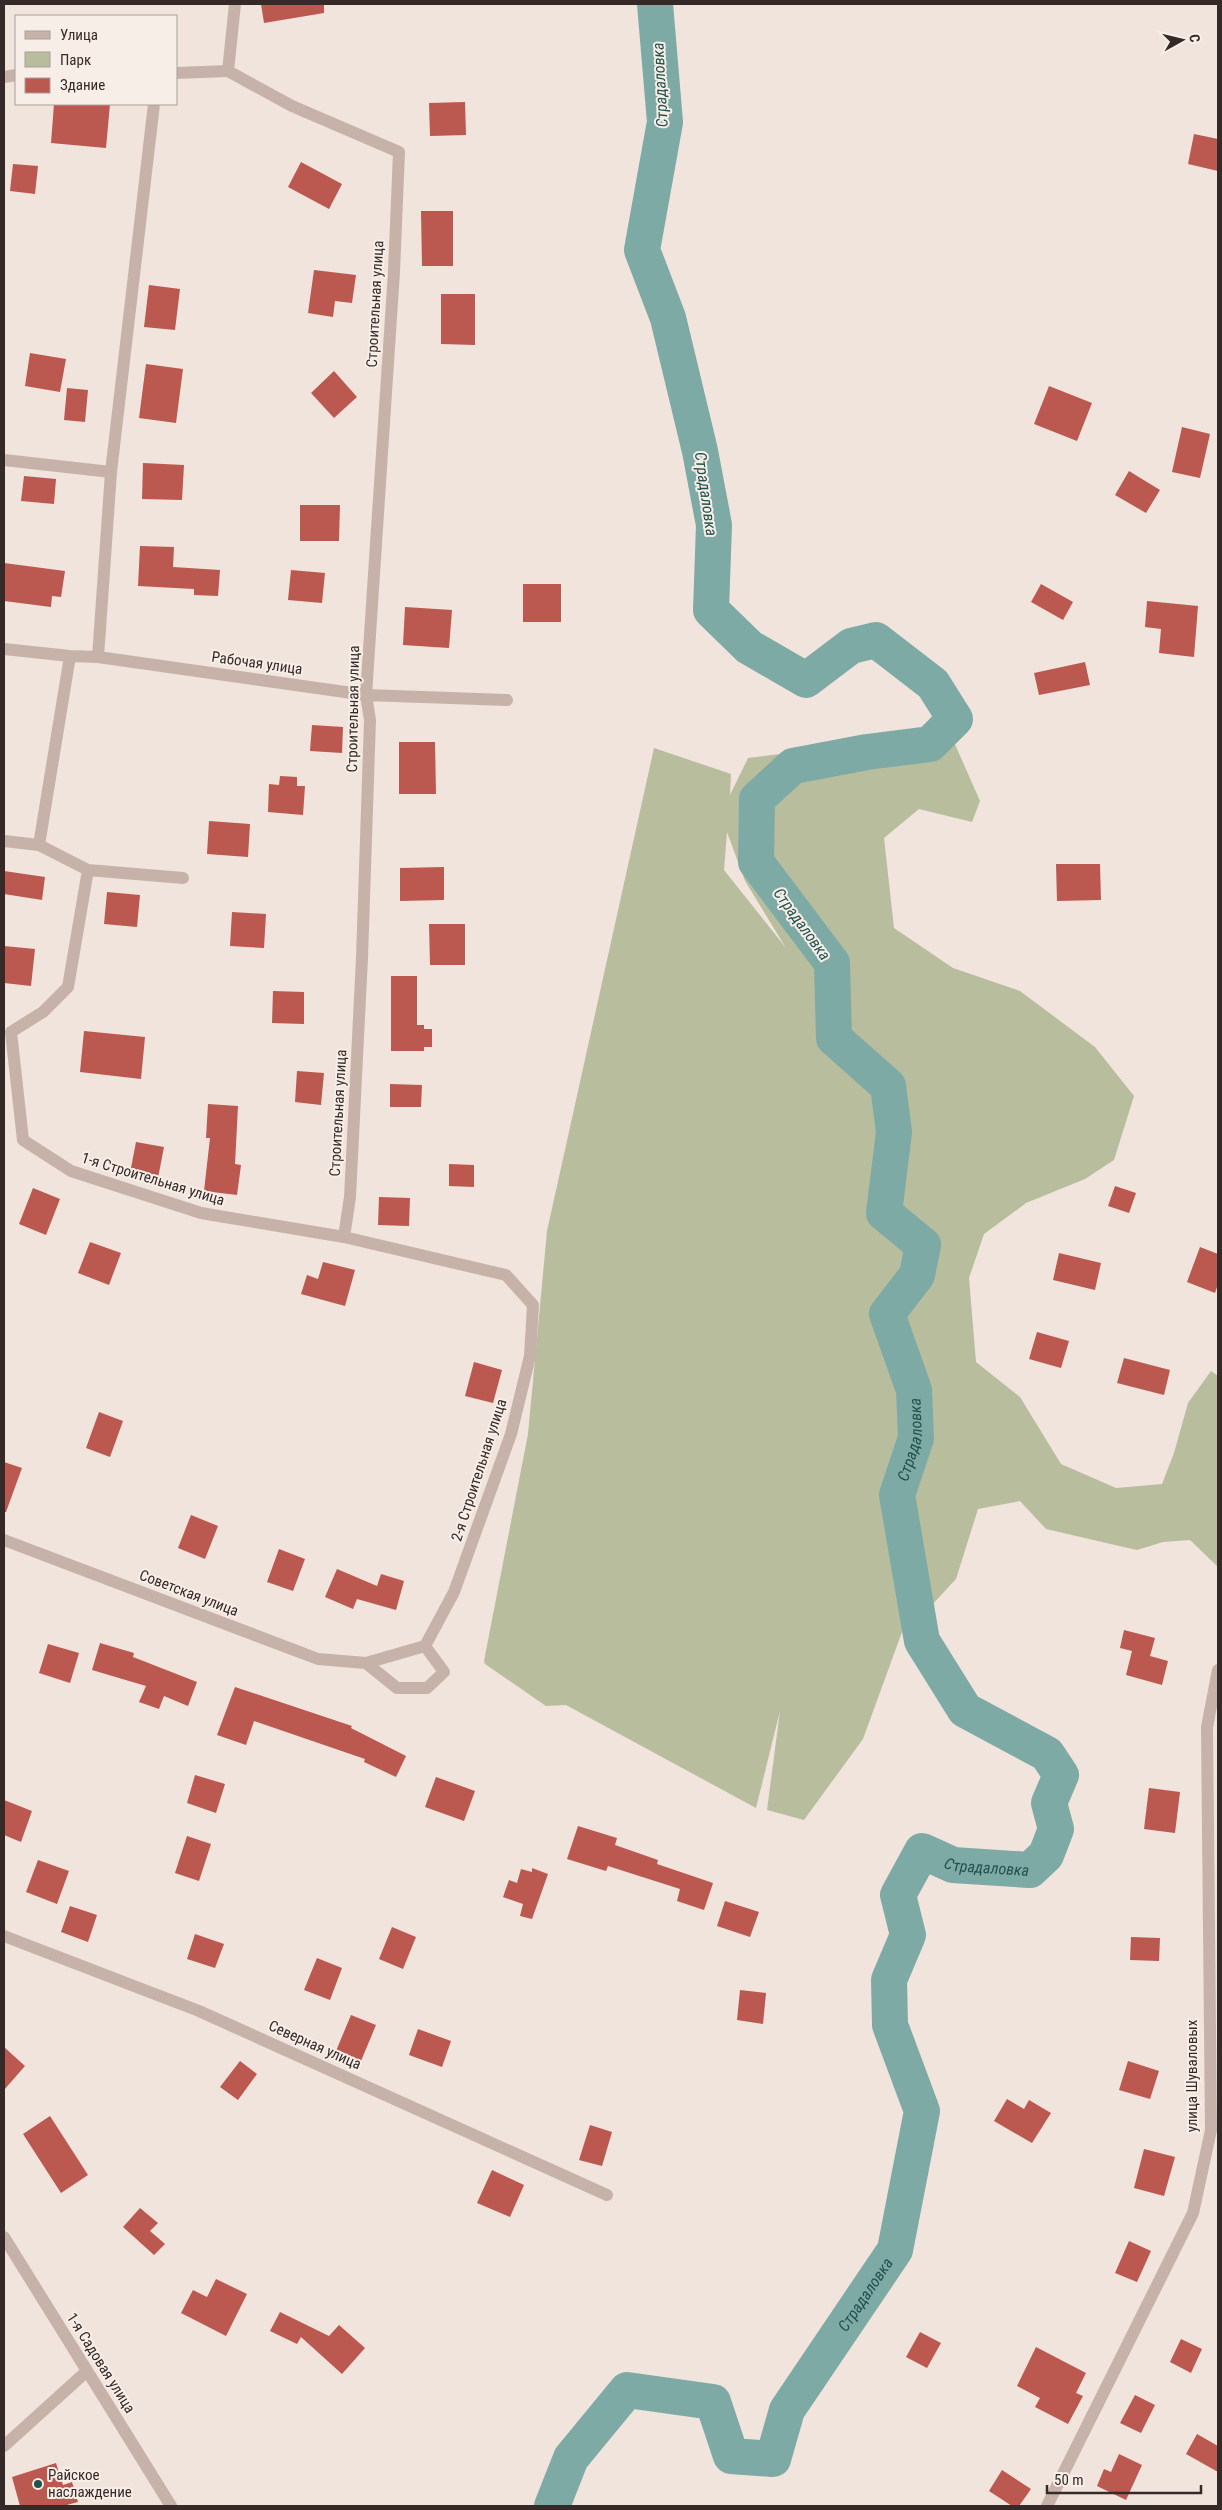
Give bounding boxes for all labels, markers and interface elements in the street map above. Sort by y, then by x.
legend [15,15,178,105]
north arrow [1157,15,1207,65]
text: Улица [60,26,98,44]
text: С [1186,33,1203,43]
water label: Страдаловка [648,42,672,128]
text: Парк [60,51,91,69]
text: Здание [60,76,105,94]
street label: Строительная улица [363,240,387,368]
water label: Страдаловка [691,451,721,537]
street label: Строительная улица [343,645,363,773]
street label: Рабочая улица [210,648,304,678]
water label: Страдаловка [769,884,835,964]
street label: Строительная улица [326,1049,350,1177]
street label: 1-я Строительная улица [79,1149,227,1209]
street label: 2-я Строительная улица [447,1397,511,1543]
water label: Страдаловка [893,1398,926,1483]
street label: Советская улица [137,1566,241,1620]
water label: Страдаловка [941,1853,1030,1879]
street label: Северная улица [266,2017,364,2073]
street label: улица Шуваловых [1183,2019,1201,2132]
water label: Страдаловка [833,2254,897,2335]
street label: 1-я Садовая улица [63,2310,139,2416]
scale bar [1047,2462,1201,2494]
place label: Райское наслаждение [48,2466,132,2501]
text: 50 m [1054,2471,1084,2489]
marker: Райское наслаждение [32,2478,44,2490]

